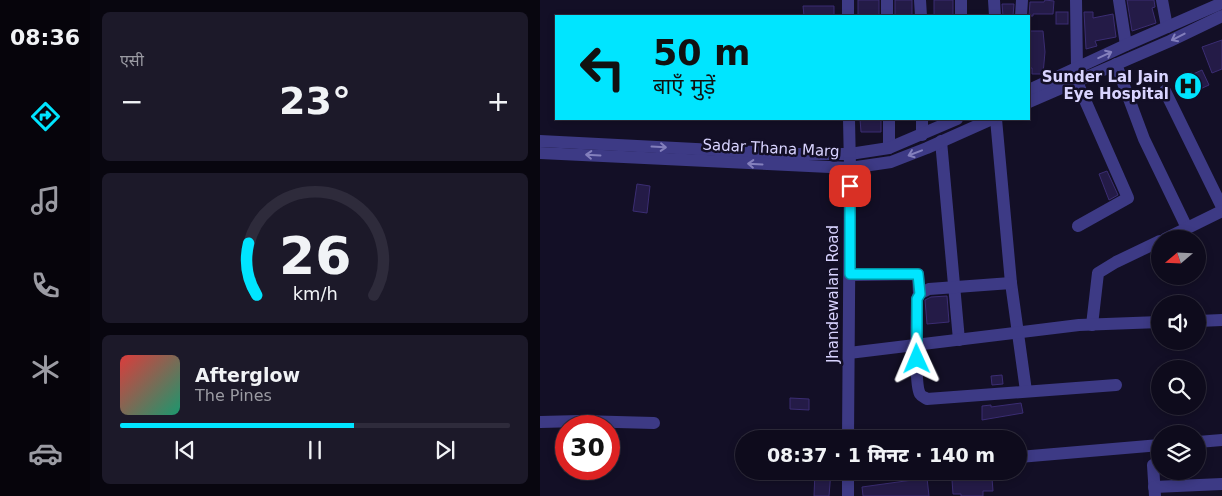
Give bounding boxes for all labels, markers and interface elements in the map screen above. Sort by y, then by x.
text: 08:36 [10,25,80,50]
text: 50 m [653,33,750,73]
one-way arrow [1171,33,1186,42]
icon: left [570,35,635,100]
one-way arrow [1097,50,1112,59]
text: एसी [120,51,144,70]
place label: Sunder Lal Jain Eye Hospital [1042,68,1169,103]
hospital icon: Sunder Lal Jain Eye Hospital [1173,71,1203,101]
text: बाएँ मुड़ें [653,74,715,99]
text: 23° [279,79,351,123]
text: − [120,85,143,118]
text: + [487,85,510,118]
icon: directions [28,99,63,134]
street label: Sadar Thana Marg [702,135,840,161]
one-way arrow [650,143,666,152]
one-way arrow [908,148,923,158]
one-way arrow [585,151,601,160]
one-way arrow [747,159,763,168]
pin [829,165,871,207]
icon: arrive [836,172,864,200]
icon: music [28,183,63,218]
street label: Jhandewalan Road [824,225,842,364]
text: 26 [279,226,351,286]
north arrow [1151,230,1206,285]
map controls [1151,230,1206,480]
icon: phone [28,268,63,303]
text: km/h [292,283,338,304]
button: sound [1151,295,1206,350]
position arrow [890,332,942,384]
icon: climate [28,352,63,387]
button: search [1151,360,1206,415]
text: Afterglow [195,364,300,386]
text: The Pines [195,386,272,405]
speed limit sign: 30 [555,415,620,480]
button: layers [1151,425,1206,480]
icon: car [28,436,63,471]
icon: previous [171,436,199,464]
icon: pause [301,436,329,464]
icon: next [431,436,459,464]
text: 08:37 · 1 मिनट · 140 m [767,444,995,466]

